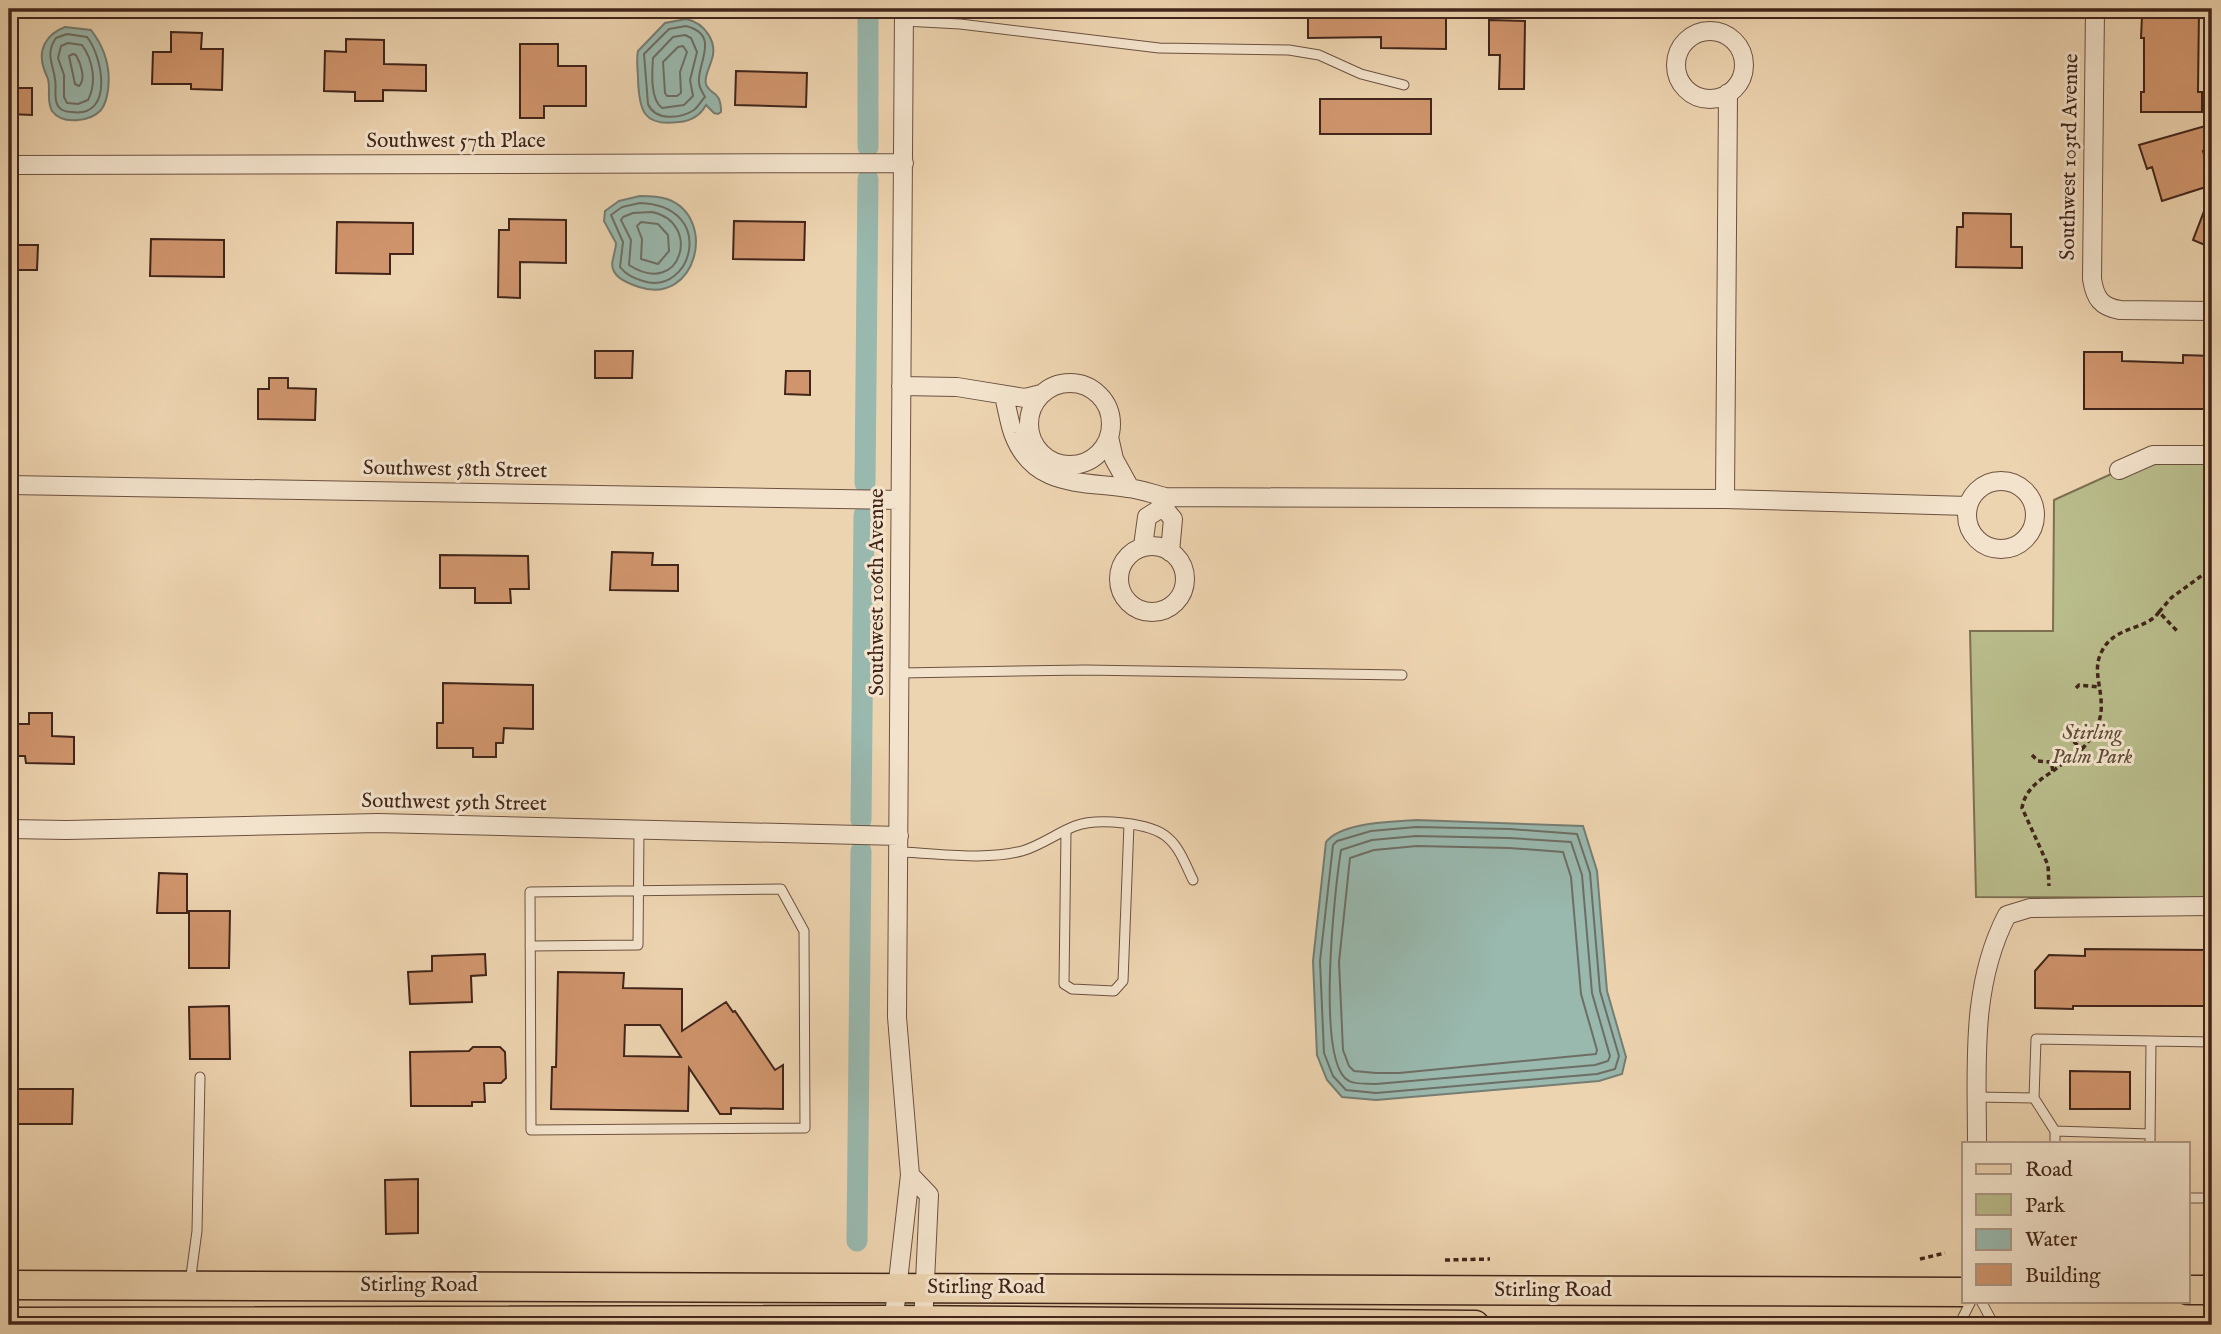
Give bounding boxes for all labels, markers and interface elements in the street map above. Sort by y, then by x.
street label: Southwest 103rd Avenue [2055,53,2085,261]
street label: Southwest 57th Place [366,128,546,155]
street label: Southwest 58th Street [363,455,547,485]
street label: Southwest 106th Avenue [864,488,891,696]
park label: Stirling Palm Park [2052,720,2133,771]
street label: Southwest 59th Street [361,788,547,818]
legend [1962,1142,2190,1302]
text: Road [2025,1157,2073,1184]
text: Park [2025,1193,2066,1220]
text: Water [2025,1227,2078,1254]
text: Building [2025,1263,2101,1290]
street label: Stirling Road [360,1272,478,1299]
street label: Stirling Road [927,1274,1045,1301]
street label: Stirling Road [1494,1277,1612,1304]

